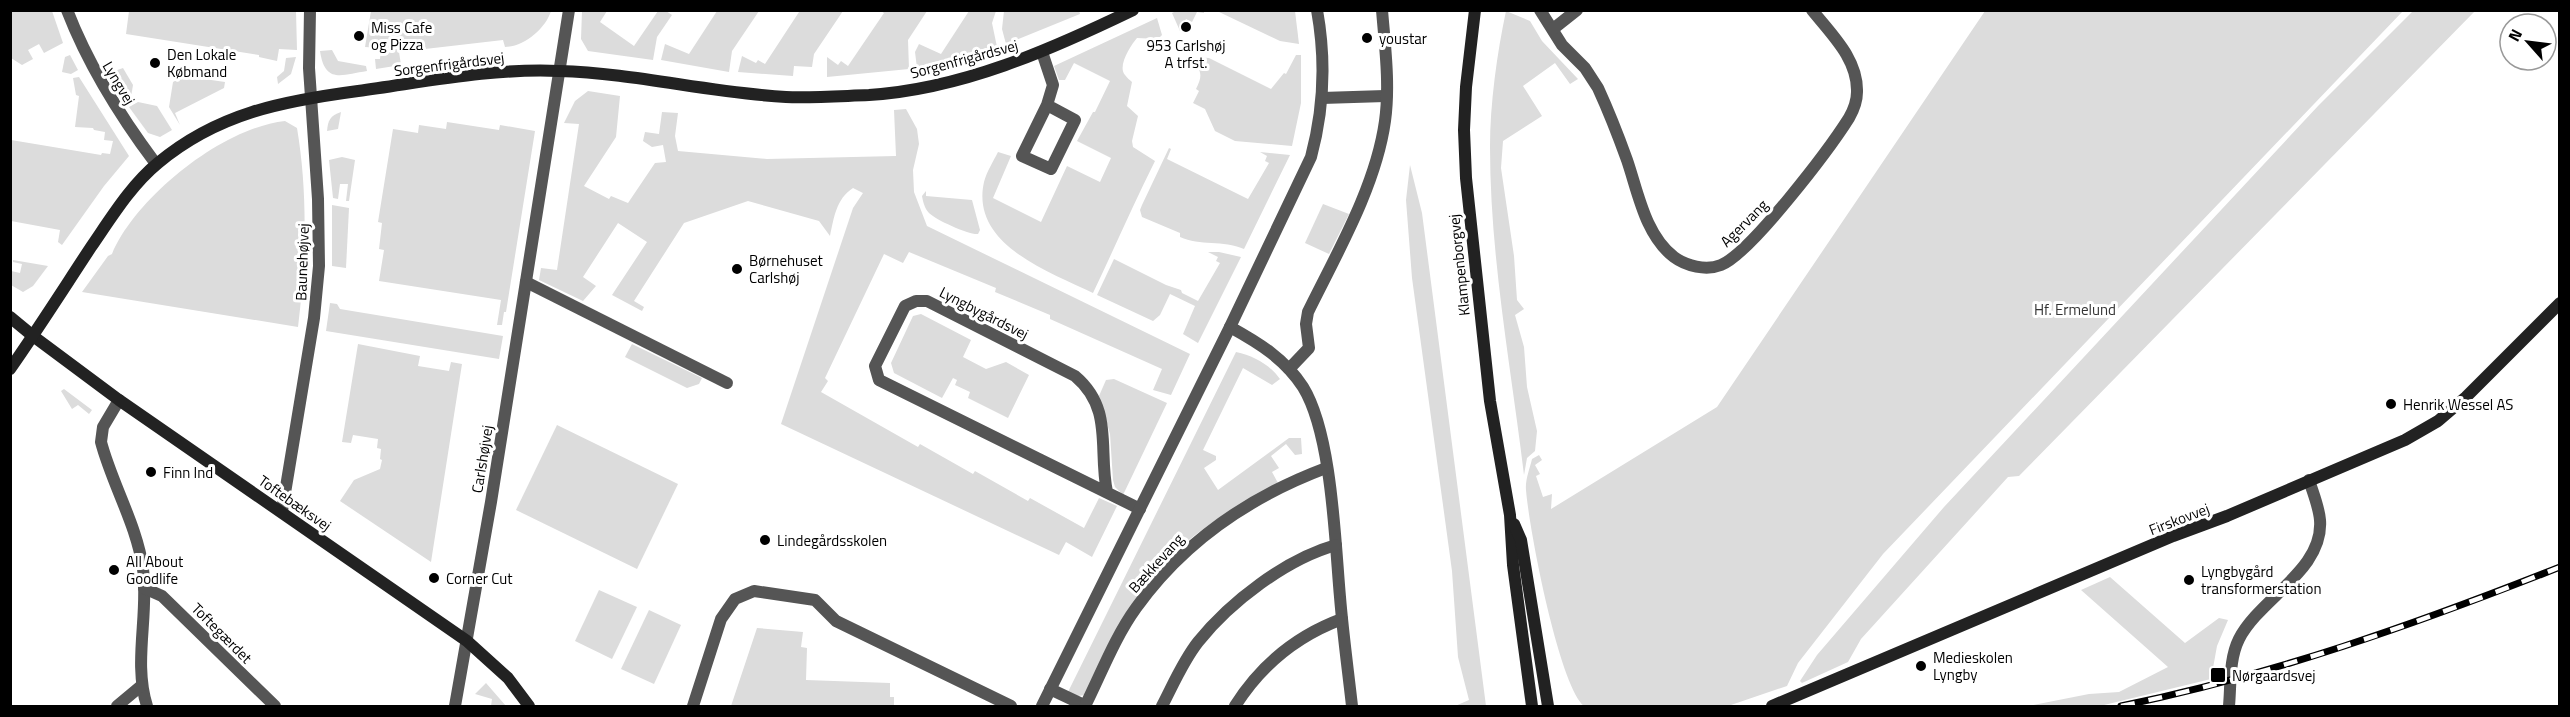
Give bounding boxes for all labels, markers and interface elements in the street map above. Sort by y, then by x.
north arrow [2498,12,2558,72]
place label: Miss Cafe og Pizza [371,16,432,56]
marker: 953 Carlshøj A trfst. [1179,20,1193,34]
text: N [2502,24,2528,45]
place label: youstar [1379,27,1427,50]
marker: Miss Cafe og Pizza [352,29,366,43]
marker: youstar [1360,31,1374,45]
street label: Sorgenfrigårdsvej [907,34,1021,84]
place label: 953 Carlshøj A trfst. [1146,34,1226,74]
place label: Den Lokale Købmand [167,43,236,83]
street label: Sorgenfrigårdsvej [393,46,505,82]
marker: Den Lokale Købmand [148,56,162,70]
street label: Lyngvej [97,57,141,109]
street label: Agervang [1715,194,1773,252]
street label: Klampenborgvej [1442,213,1476,317]
street label: Baunehøjvej [289,223,315,301]
place label: Børnehuset Carlshøj [749,249,824,289]
marker: Børnehuset Carlshøj [730,262,744,276]
street label: Lyngbygårdsvej [935,281,1033,345]
park label: Hf. Ermelund [2034,298,2116,321]
place label: Henrik Wessel AS [2403,393,2513,416]
marker: Henrik Wessel AS [2384,397,2398,411]
street label: Carlshøjvej [465,423,499,495]
place label: Finn Ind [163,461,213,484]
marker: Finn Ind [144,465,158,479]
street label: Toftebæksvej [254,469,336,537]
street label: Firskovvej [2145,497,2213,541]
street label: Bækkevang [1123,528,1189,598]
place label: Lindegårdsskolen [777,529,887,552]
marker: Lindegårdsskolen [758,533,772,547]
place label: All About Goodlife [126,550,184,590]
place label: Lyngbygård transformerstation [2201,560,2322,600]
marker: All About Goodlife [107,563,121,577]
place label: Corner Cut [446,567,513,590]
marker: Corner Cut [427,571,441,585]
marker: Lyngbygård transformerstation [2182,573,2196,587]
street label: Toftegærdet [186,597,258,669]
place label: Medieskolen Lyngby [1933,646,2013,686]
marker: Medieskolen Lyngby [1914,659,1928,673]
place label: Nørgaardsvej [2232,664,2316,687]
marker: Nørgaardsvej [2209,666,2227,684]

